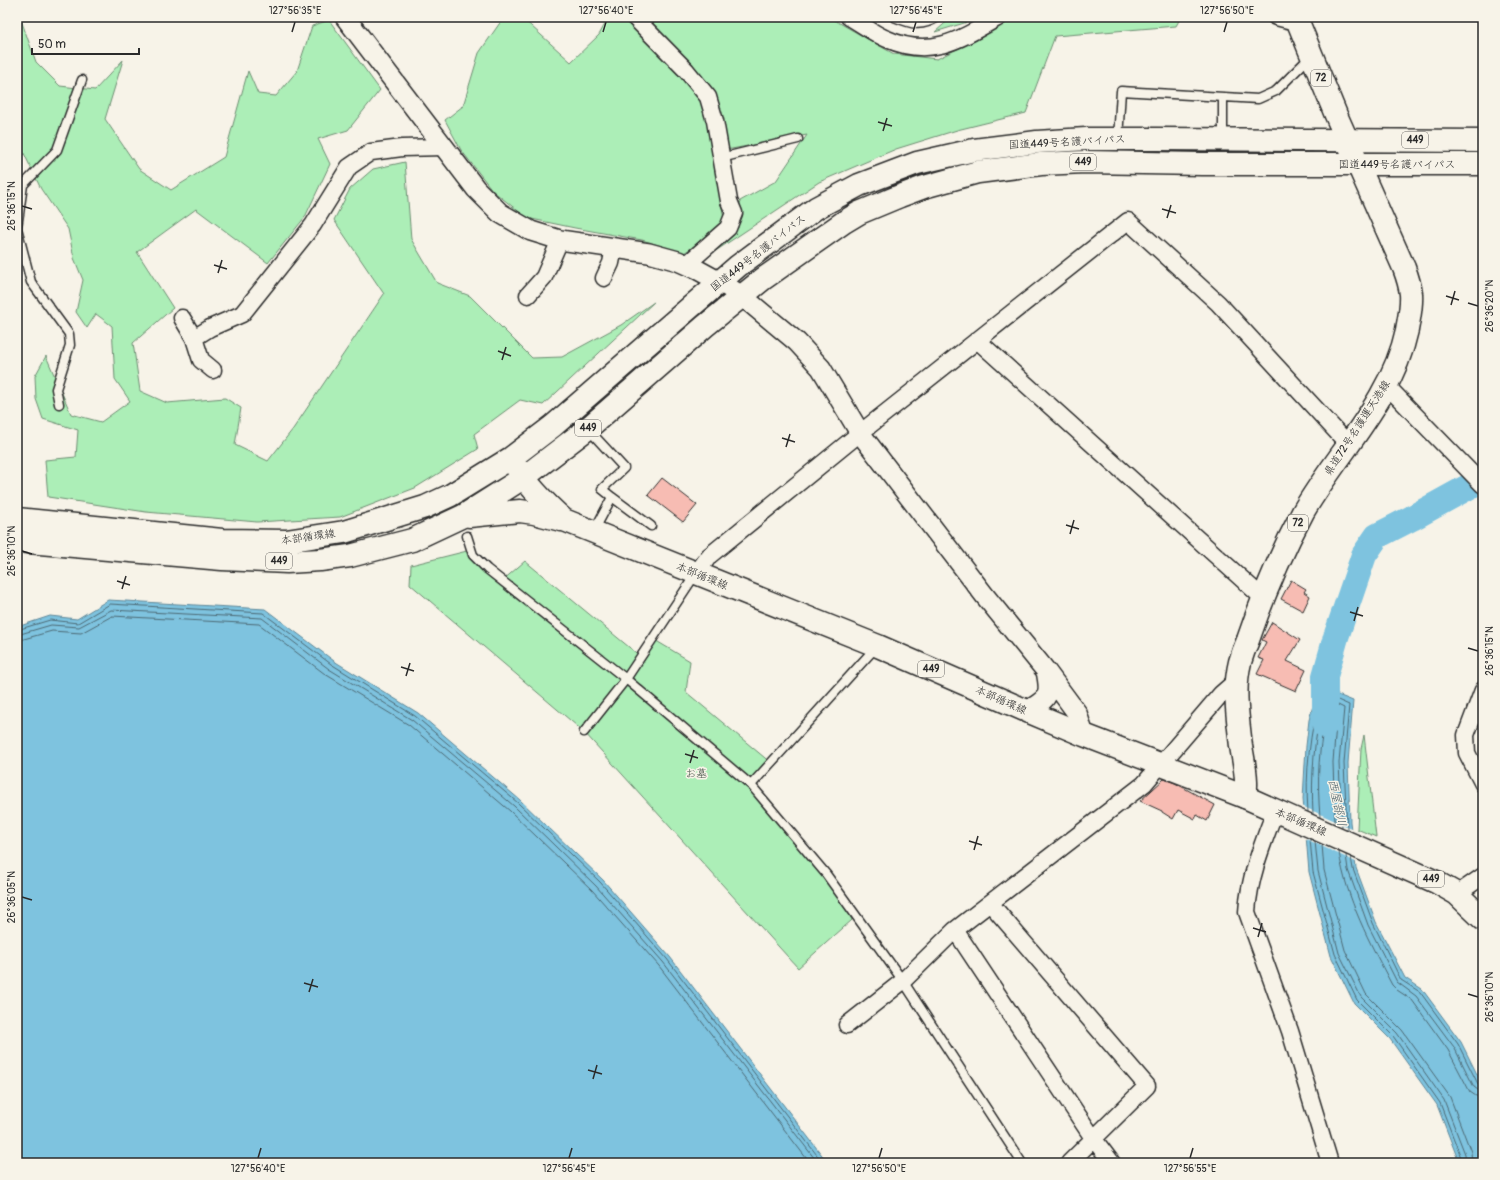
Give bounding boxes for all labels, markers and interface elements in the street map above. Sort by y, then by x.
text: 127°56'35"E [269,5,321,17]
text: 127°56'40"E [579,5,633,17]
text: 127°56'45"E [890,5,942,17]
text: 127°56'50"E [1200,5,1254,17]
scale bar [32,30,139,56]
text: 50 m [38,37,66,52]
road number: 72 [1311,70,1331,86]
street label: 国道449号名護バイパス [1008,132,1126,152]
road number: 449 [1402,132,1428,148]
road number: 449 [1070,154,1096,170]
street label: 国道449号名護バイパス [1338,158,1456,171]
text: 26°36'15"N [6,181,18,231]
street label: 国道449号名護バイパス [708,212,808,294]
text: 26°36'20"N [1484,280,1496,332]
street label: 県道72号名護運天港線 [1321,378,1393,478]
road number: 449 [575,420,601,436]
road number: 72 [1288,515,1308,531]
text: 26°36'10"N [6,525,18,576]
street label: 本部循環線 [280,527,336,547]
road number: 449 [266,553,292,569]
street label: 本部循環線 [674,560,730,592]
text: 26°36'15"N [1484,626,1496,676]
road number: 449 [918,661,944,677]
street label: 本部循環線 [973,683,1029,717]
park label: お墓 [685,767,707,780]
water label: 西屋部川 [1325,778,1349,828]
street label: 本部循環線 [1273,805,1329,839]
text: 26°36'05"N [6,871,18,923]
road number: 449 [1418,871,1444,887]
text: 26°36'10"N [1484,971,1496,1022]
text: 127°56'40"E [231,1163,285,1175]
text: 127°56'45"E [543,1163,595,1175]
text: 127°56'50"E [852,1163,906,1175]
text: 127°56'55"E [1164,1163,1216,1175]

